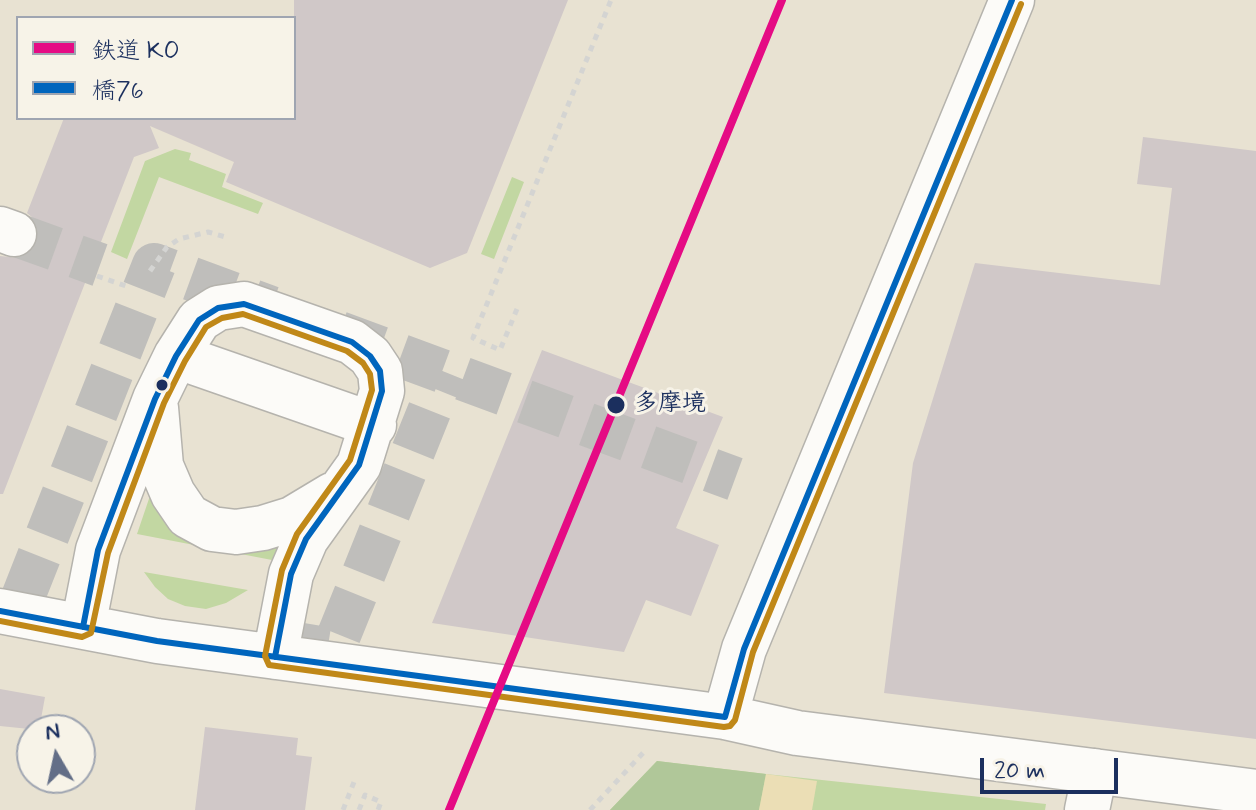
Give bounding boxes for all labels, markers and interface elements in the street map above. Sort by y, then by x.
legend [16,16,296,120]
text: 鉄道 KO [92,36,180,67]
text: 橋76 [92,76,144,107]
unlabelled marker [154,377,170,393]
place label: 多摩境 [634,391,706,419]
marker: 多摩境 [605,394,627,416]
north arrow [16,714,96,794]
text: N [43,717,62,747]
scale bar [984,742,1122,792]
text: 20 m [994,756,1045,787]

